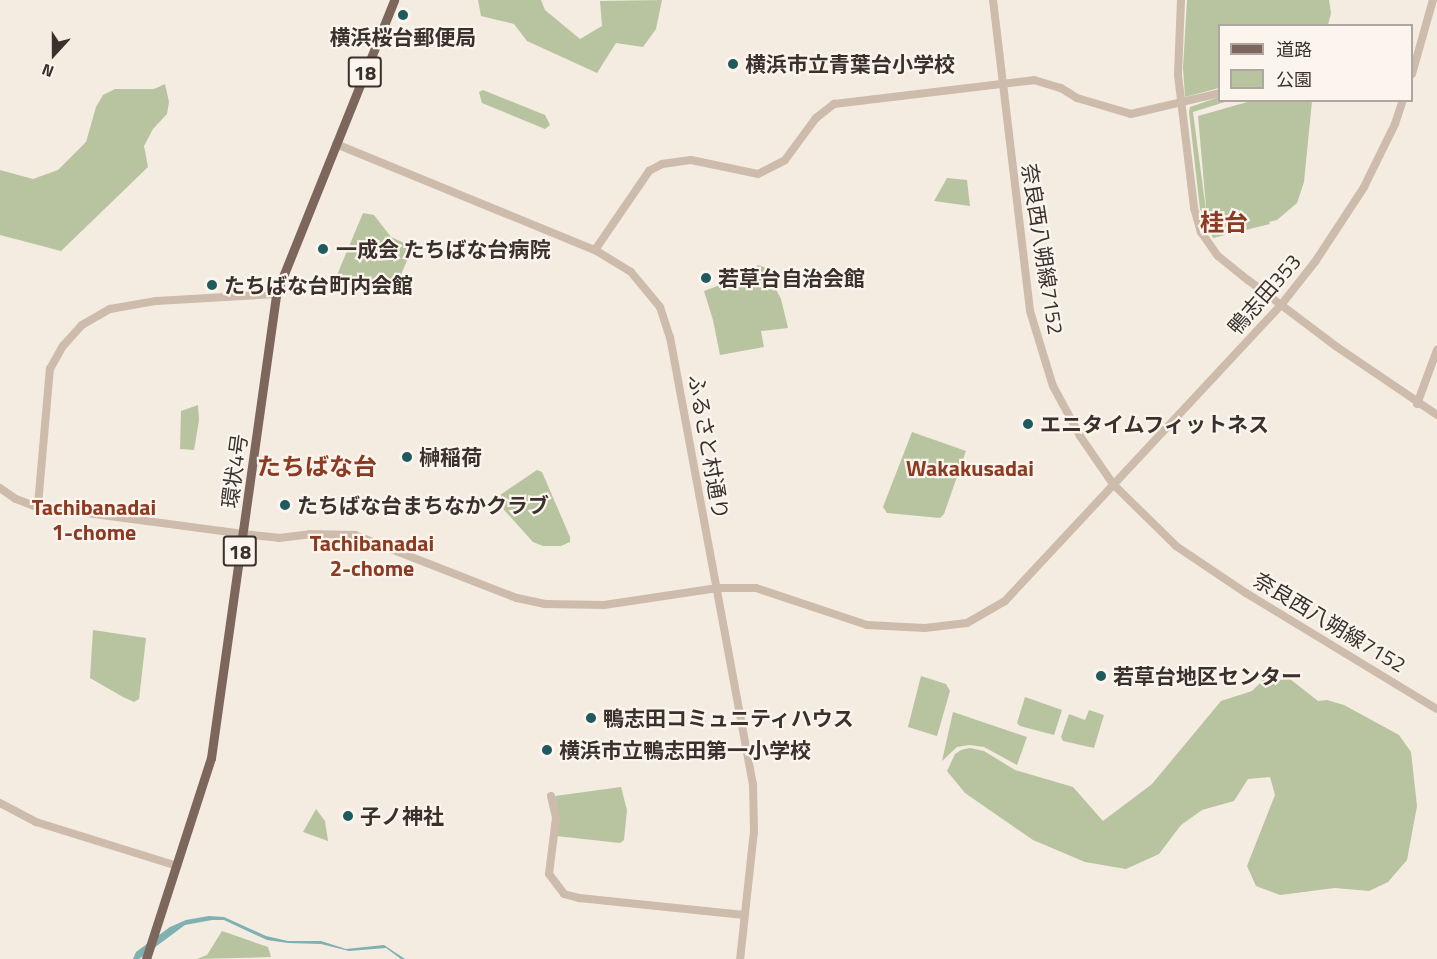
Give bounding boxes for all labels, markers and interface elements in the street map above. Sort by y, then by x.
marker: 横浜桜台郵便局 [396,8,410,22]
north arrow [24,24,84,84]
place label: 横浜桜台郵便局 [330,24,476,50]
legend [1218,24,1413,102]
text: 道路 [1276,36,1312,63]
place label: 横浜市立青葉台小学校 [745,51,955,77]
road number: 18 [347,55,383,89]
marker: 横浜市立青葉台小学校 [726,57,740,71]
text: N [38,58,57,84]
text: 公園 [1276,66,1312,93]
street label: 奈良西八朔線7152 [1017,162,1069,336]
district label: 桂台 [1200,209,1248,237]
place label: 一成会 たちばな台病院 [336,236,551,262]
marker: 一成会 たちばな台病院 [314,240,332,258]
street label: 鴨志田353 [1222,249,1306,339]
place label: 若草台自治会館 [718,265,865,291]
marker: 若草台自治会館 [699,271,713,285]
place label: たちばな台町内会館 [224,272,413,298]
marker: たちばな台町内会館 [205,278,219,292]
street label: ふるさと村通り [684,372,734,522]
place label: エニタイムフィットネス [1040,411,1271,437]
marker: エニタイムフィットネス [1021,417,1035,431]
street label: 環状4号 [216,432,252,510]
place label: 榊稲荷 [419,444,482,470]
marker: 榊稲荷 [400,450,414,464]
district label: たちばな台 [257,453,377,481]
district label: Wakakusadai [906,456,1034,482]
place label: たちばな台まちなかクラブ [297,492,549,518]
district label: Tachibanadai 1-chome [32,494,156,546]
marker: たちばな台まちなかクラブ [278,498,292,512]
district label: Tachibanadai 2-chome [310,530,434,582]
road number: 18 [222,534,258,568]
street label: 奈良西八朔線7152 [1249,567,1411,677]
place label: 若草台地区センター [1113,663,1302,689]
marker: 若草台地区センター [1094,669,1108,683]
place label: 鴨志田コミュニティハウス [603,705,855,731]
marker: 鴨志田コミュニティハウス [584,711,598,725]
place label: 横浜市立鴨志田第一小学校 [559,737,811,763]
marker: 横浜市立鴨志田第一小学校 [540,743,554,757]
place label: 子ノ神社 [360,803,444,829]
marker: 子ノ神社 [341,809,355,823]

